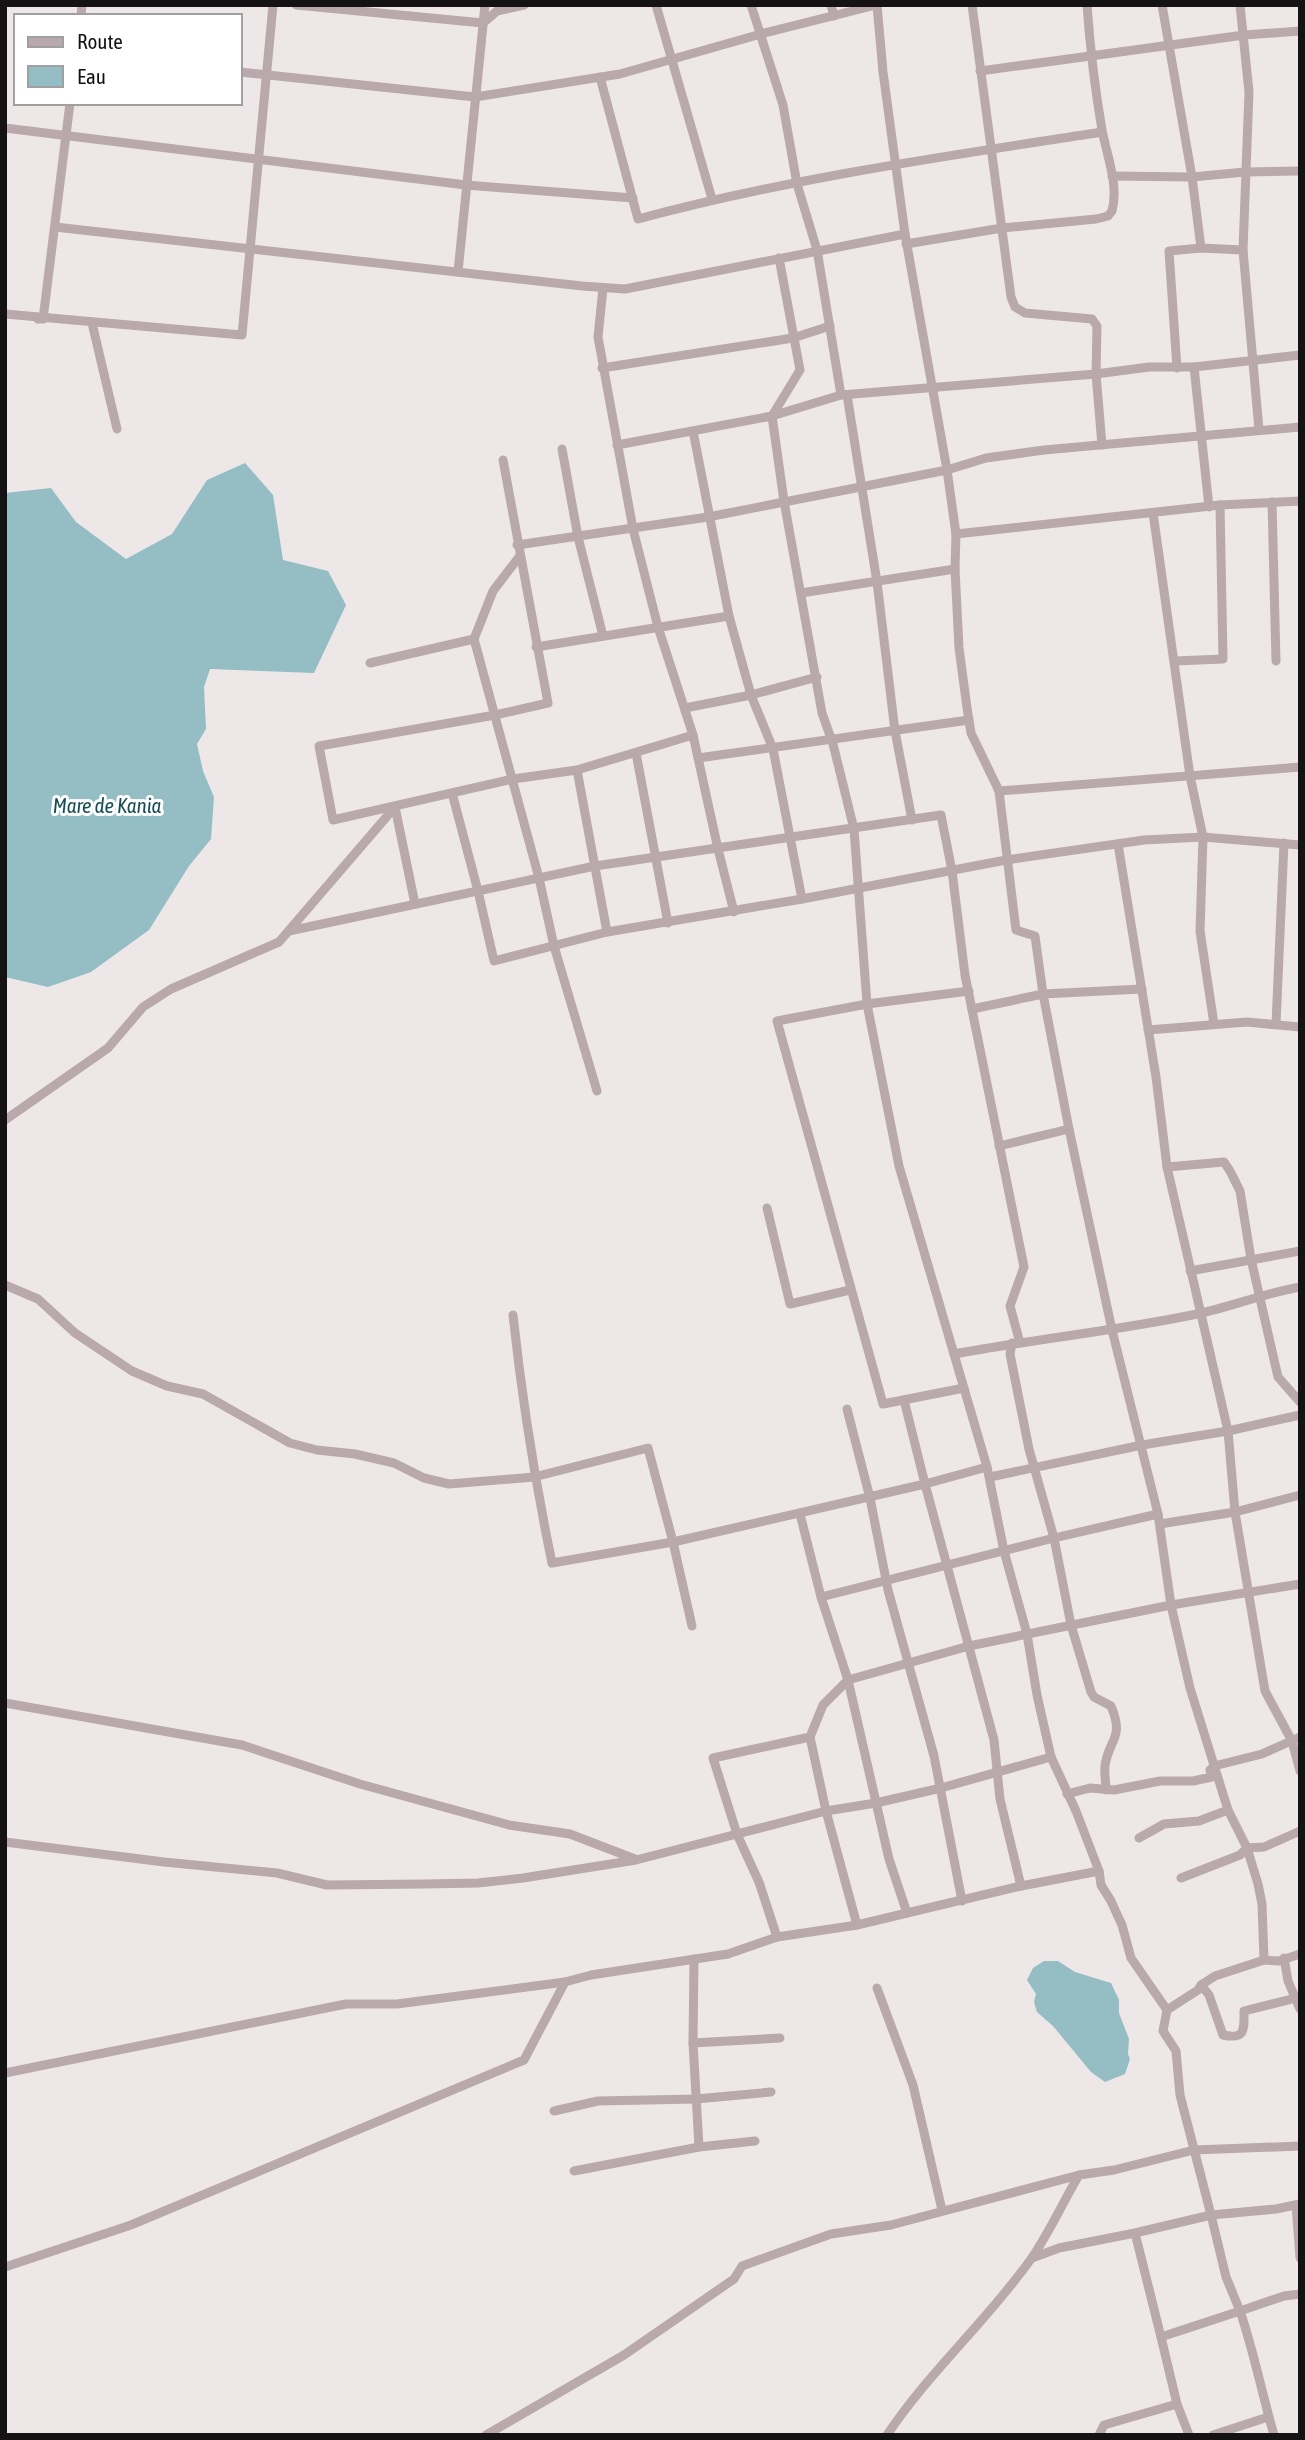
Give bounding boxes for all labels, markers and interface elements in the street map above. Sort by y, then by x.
legend [14,14,242,105]
text: Route [77,29,123,53]
text: Eau [77,64,106,88]
water label: Mare de Kania [53,793,162,817]

